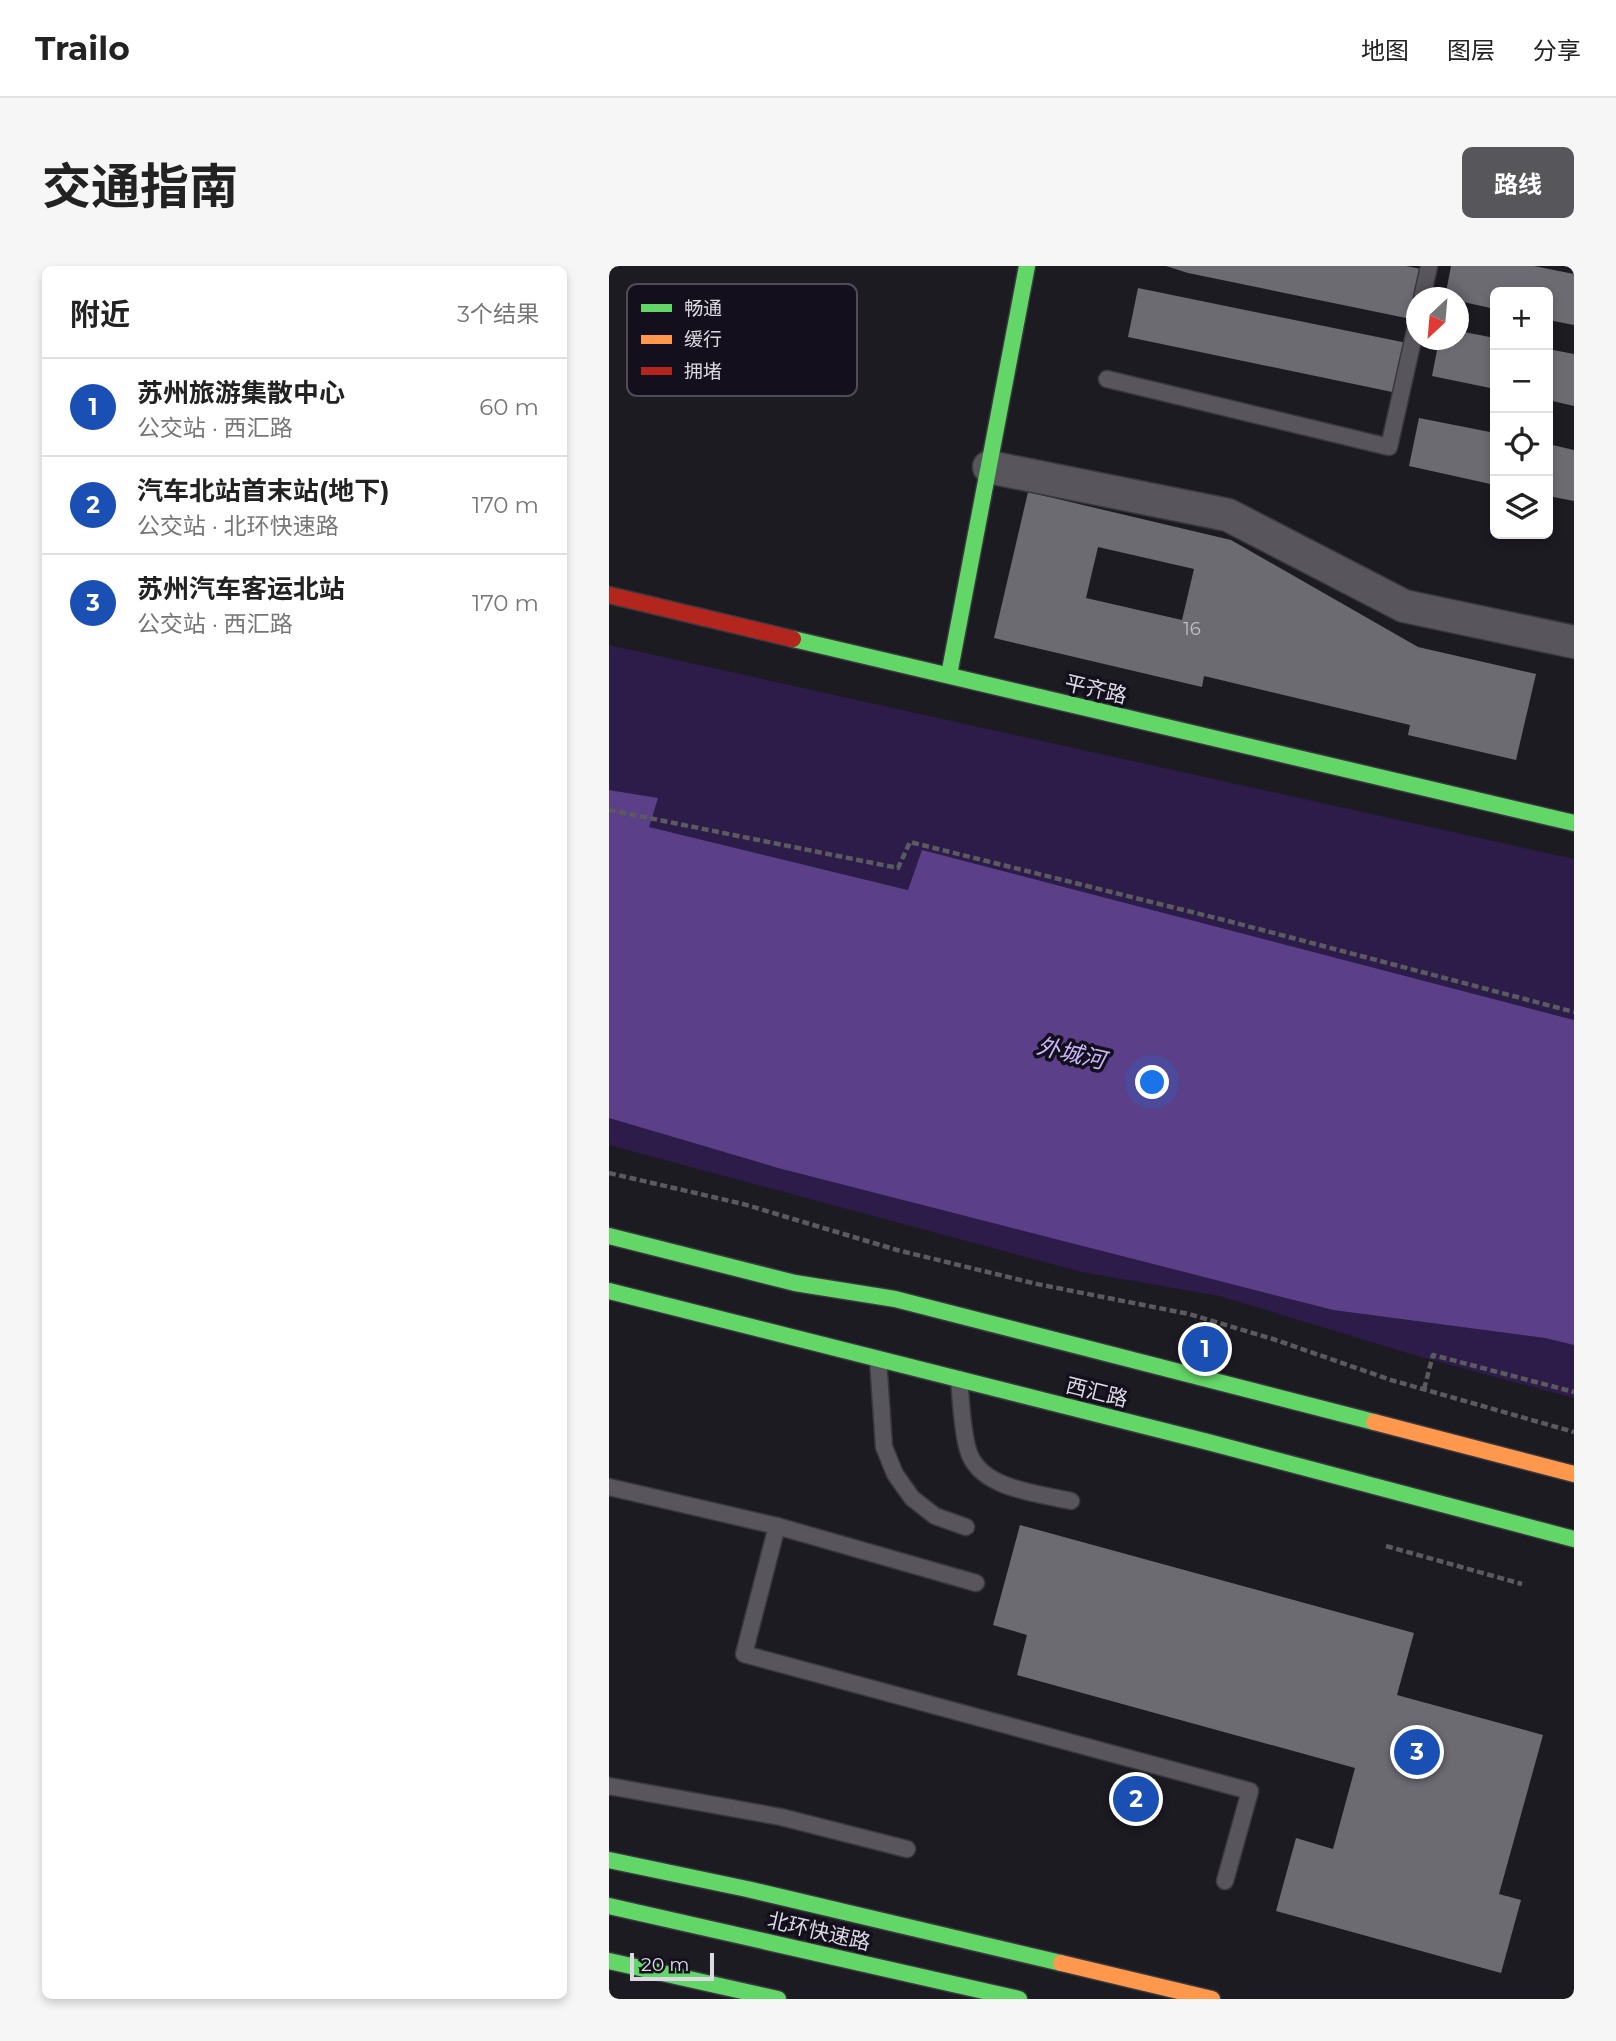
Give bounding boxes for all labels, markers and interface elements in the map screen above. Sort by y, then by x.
text: Trailo [35,28,130,68]
text: 地图 [1361,36,1409,65]
text: 图层 [1447,36,1495,65]
text: 分享 [1533,36,1581,65]
button: 路线 [1462,147,1574,218]
text: 交通指南 [42,157,238,216]
legend [627,284,857,396]
north arrow [1406,287,1469,350]
map controls [1490,287,1553,539]
button: + [1490,287,1553,350]
text: 附近 [70,296,130,333]
text: 畅通 [684,297,722,320]
text: 3个结果 [457,300,539,328]
text: 缓行 [684,328,722,351]
button: − [1490,350,1553,413]
text: 拥堵 [684,360,722,383]
text: 苏州旅游集散中心 [137,377,345,409]
text: 1 [88,393,98,421]
text: 60 m [479,393,539,421]
button: locate [1490,413,1553,476]
text: 公交站 · 西汇路 [137,414,293,442]
text: 汽车北站首末站(地下) [137,475,390,507]
button: layers [1490,476,1553,539]
text: 2 [86,491,100,519]
text: 170 m [472,491,539,519]
text: 公交站 · 北环快速路 [137,512,339,540]
text: 苏州汽车客运北站 [137,573,345,605]
text: 3 [86,589,100,617]
text: 170 m [472,589,539,617]
text: 公交站 · 西汇路 [137,610,293,638]
house number: 16 [1183,618,1201,640]
street label: 平齐路 [1062,670,1130,708]
water label: 外城河 [1034,1032,1112,1075]
your location [1135,1065,1169,1099]
pin: 1 [1182,1323,1228,1375]
street label: 西汇路 [1063,1372,1131,1412]
pin: 3 [1394,1726,1440,1778]
pin: 2 [1113,1773,1159,1825]
street label: 北环快速路 [765,1907,873,1955]
scale bar [630,1950,714,1982]
text: 20 m [641,1953,689,1976]

